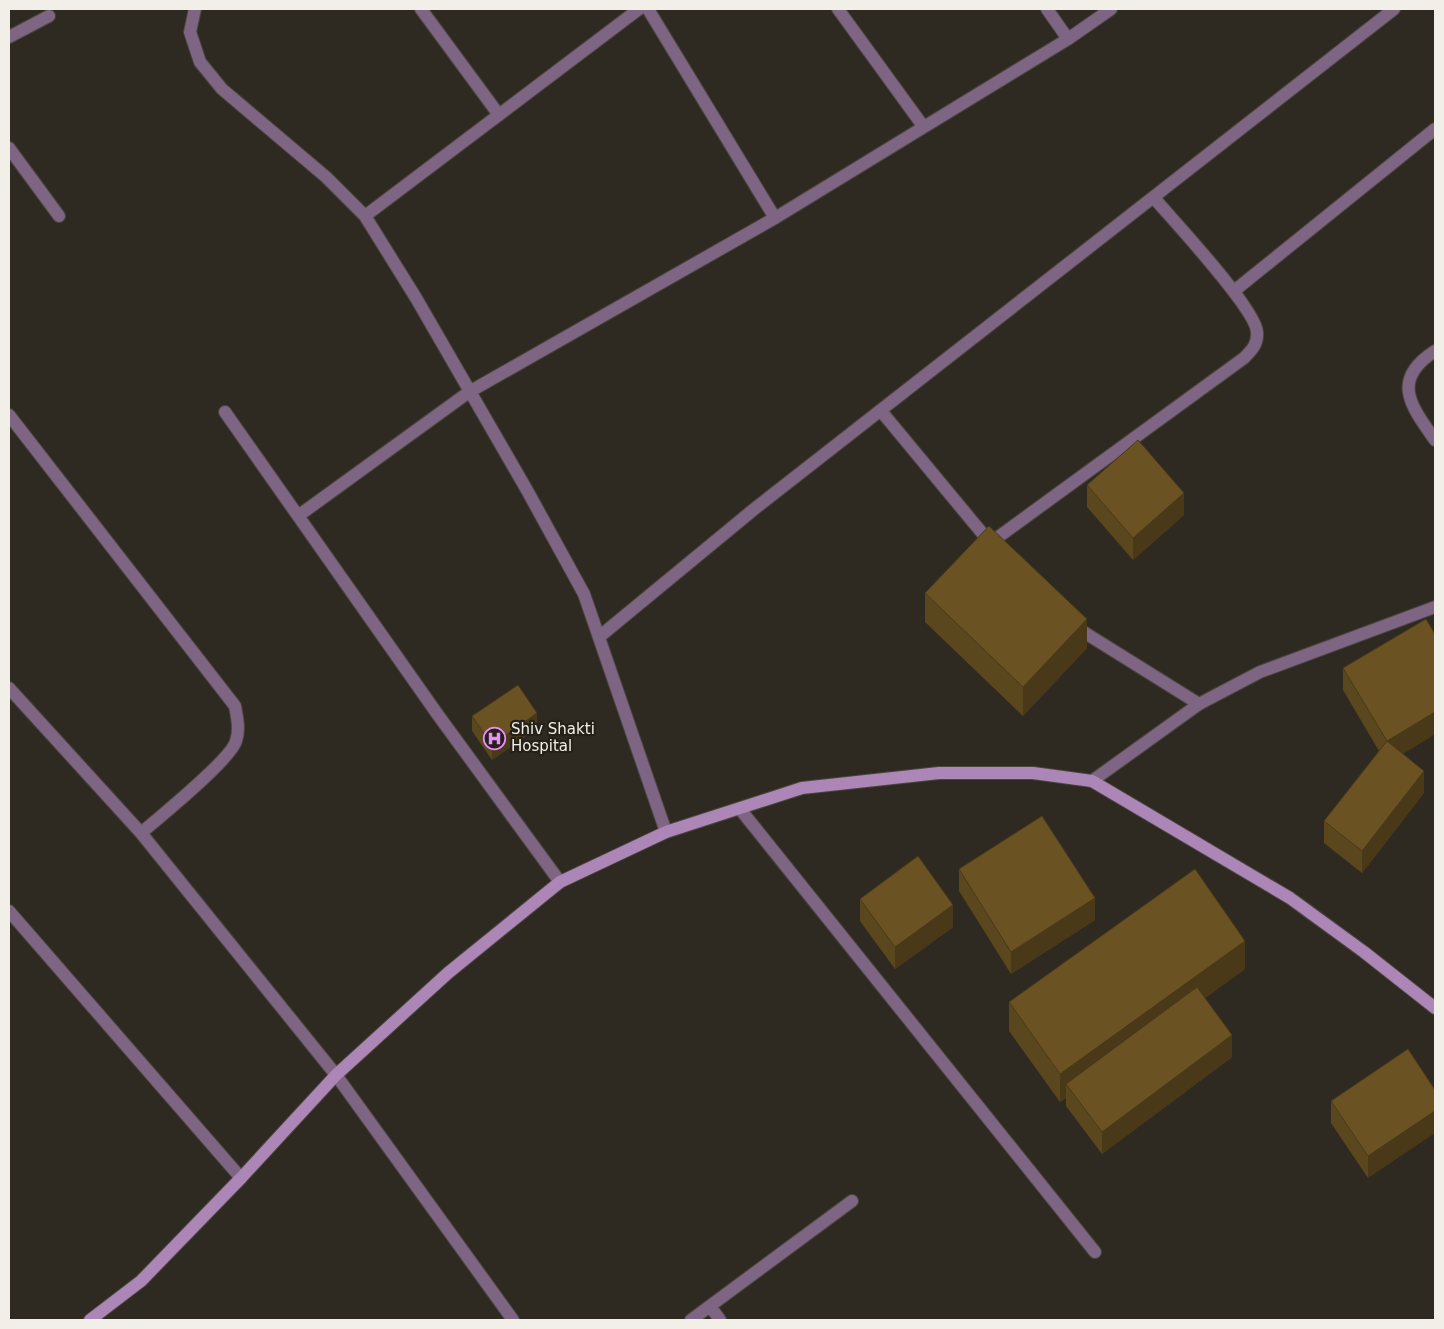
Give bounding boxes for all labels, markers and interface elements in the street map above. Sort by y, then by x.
place label: Shiv Shakti Hospital [511,720,595,755]
hospital icon: Shiv Shakti Hospital [483,726,507,750]

